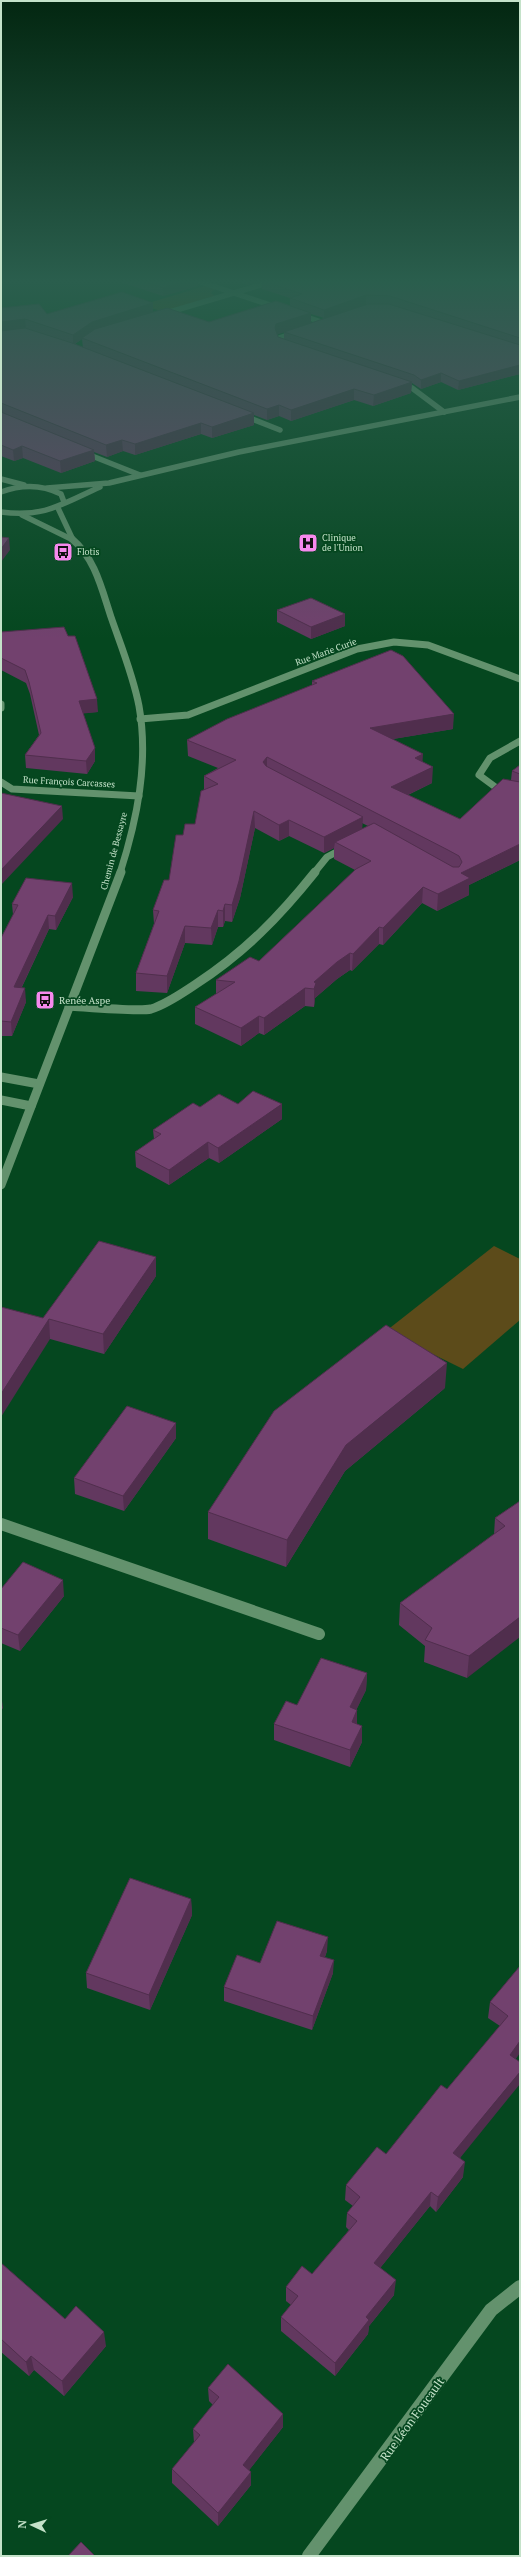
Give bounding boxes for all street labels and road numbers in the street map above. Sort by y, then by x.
street label: Rue Marie Curie [294,635,359,669]
street label: Rue François Carcasses [23,774,116,790]
street label: Chemin de Bessayre [98,810,130,891]
street label: Rue Léon Foucault [377,2374,448,2464]

